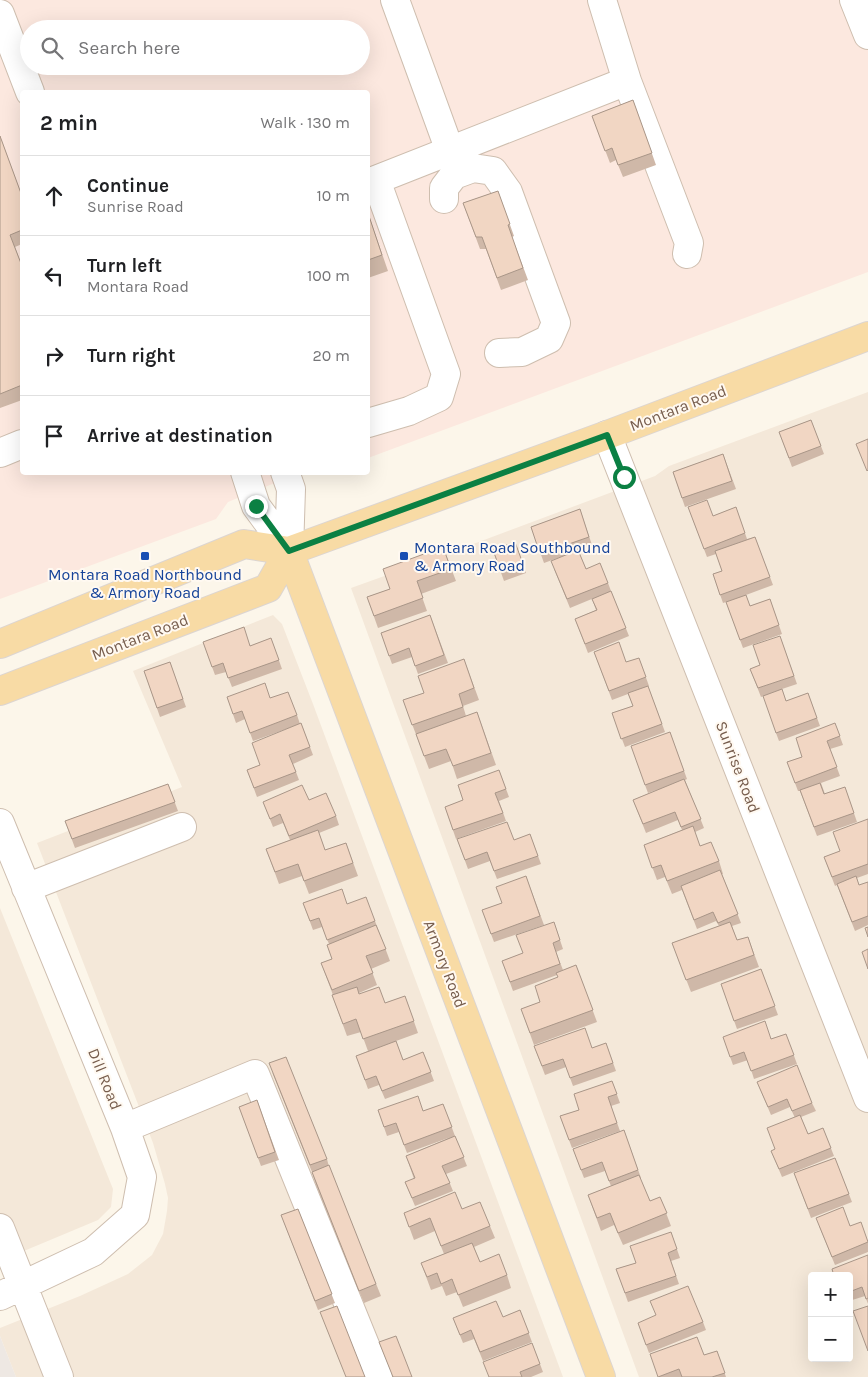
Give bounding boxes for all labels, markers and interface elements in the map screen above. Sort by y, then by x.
search box [20,20,370,75]
icon: search [38,34,66,62]
text: Search here [78,37,180,59]
text: 2 min [40,111,98,135]
text: Walk · 130 m [260,113,350,132]
text: Continue [87,175,169,197]
icon: ahead [40,182,68,210]
text: 10 m [316,186,350,205]
text: Sunrise Road [87,197,184,216]
text: Turn left [87,255,162,277]
icon: left [40,262,68,290]
text: 100 m [307,266,350,285]
text: Montara Road [87,277,189,296]
icon: right [40,342,68,370]
text: Turn right [87,345,176,367]
text: 20 m [312,346,350,365]
street label: Montara Road [627,381,729,435]
icon: arrive [40,422,68,450]
text: Arrive at destination [87,425,273,447]
route start [613,466,636,489]
route end [245,495,268,518]
place label: Montara Road Southbound & Armory Road [414,538,611,575]
marker: Montara Road Northbound & Armory Road [139,550,151,562]
marker: Montara Road Southbound & Armory Road [398,550,410,562]
place label: Montara Road Northbound & Armory Road [48,565,242,602]
street label: Montara Road [89,610,191,664]
street label: Sunrise Road [712,718,764,816]
street label: Armory Road [420,917,470,1011]
street label: Dill Road [84,1045,126,1113]
map controls [808,1272,853,1362]
button: + [808,1272,853,1317]
button: − [808,1317,853,1362]

